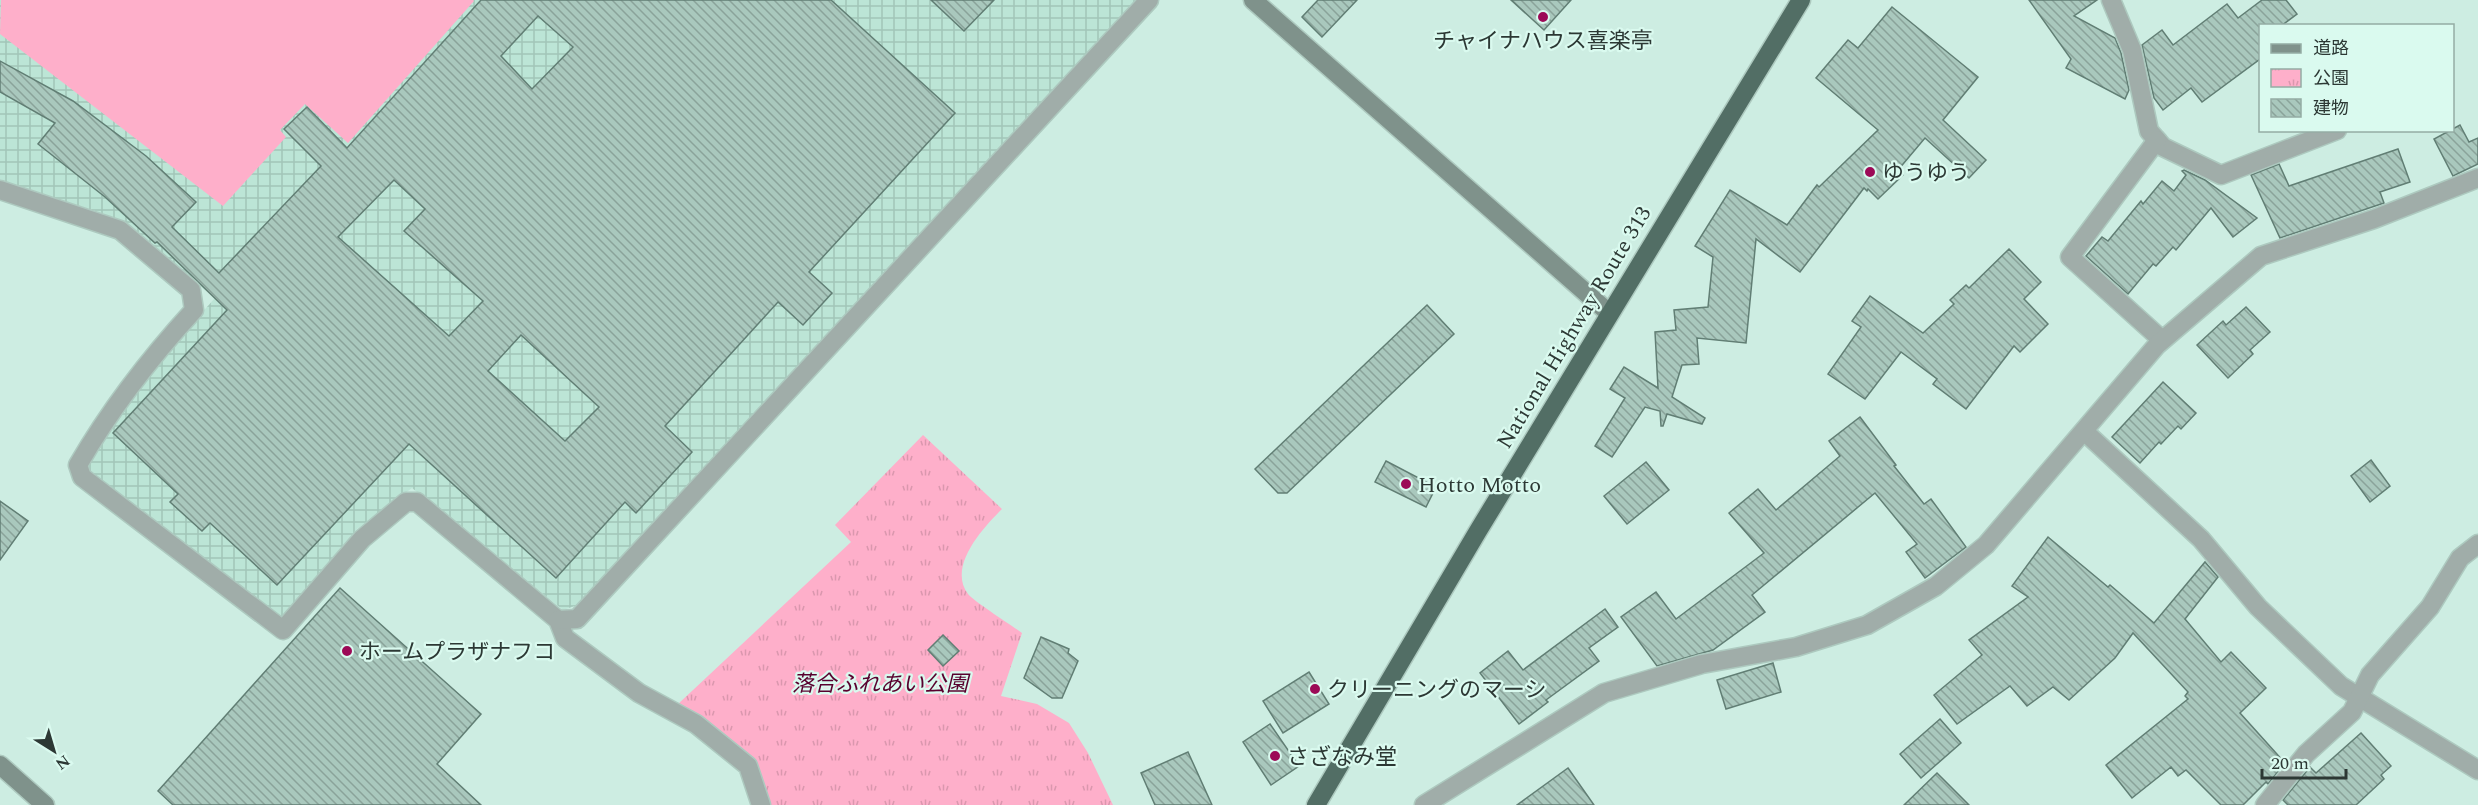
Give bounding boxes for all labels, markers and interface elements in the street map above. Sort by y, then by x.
marker: チャイナハウス喜楽亭 [1536,10,1550,24]
legend [2259,24,2454,132]
place label: チャイナハウス喜楽亭 [1433,25,1653,58]
text: 道路 [2313,35,2349,62]
text: 公園 [2313,65,2349,92]
text: 建物 [2313,95,2349,122]
place label: ゆうゆう [1882,157,1970,190]
marker: ゆうゆう [1863,165,1877,179]
street label: National Highway Route 313 [1489,200,1660,455]
place label: Hotto Motto [1418,469,1541,502]
marker: Hotto Motto [1399,477,1413,491]
place label: ホームプラザナフコ [359,636,555,669]
marker: ホームプラザナフコ [340,644,354,658]
park label: 落合ふれあい公園 [792,668,971,701]
place label: クリーニングのマーシ [1327,674,1547,707]
marker: クリーニングのマーシ [1308,682,1322,696]
north arrow [24,721,84,781]
place label: さざなみ堂 [1287,741,1397,774]
scale bar [2262,742,2346,780]
text: N [50,749,75,776]
marker: さざなみ堂 [1268,749,1282,763]
text: 20 m [2271,750,2309,777]

